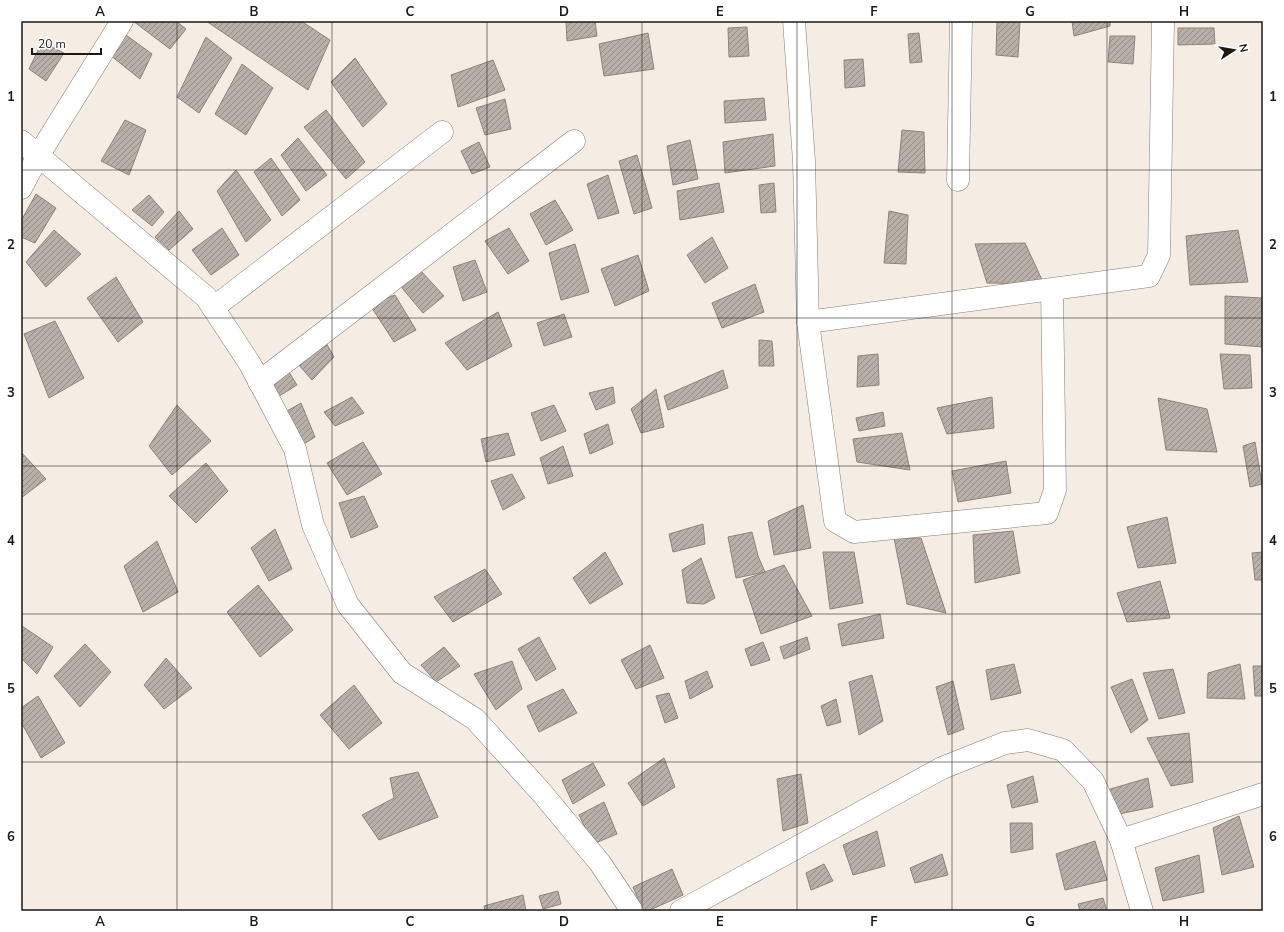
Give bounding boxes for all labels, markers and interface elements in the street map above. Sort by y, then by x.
text: A [95,3,105,21]
text: B [250,3,259,21]
text: C [406,3,415,21]
text: D [559,3,569,21]
text: E [716,3,724,21]
text: F [870,3,878,21]
text: G [1025,3,1035,21]
text: H [1179,3,1189,21]
scale bar [32,30,101,56]
north arrow [1214,30,1254,70]
text: 20 m [38,36,66,52]
text: N [1235,42,1251,54]
text: 1 [7,88,15,106]
text: 1 [1269,88,1277,106]
text: 2 [7,236,15,254]
text: 2 [1269,236,1277,254]
text: 3 [7,384,15,402]
text: 3 [1269,384,1277,402]
text: 4 [7,532,15,550]
text: 4 [1269,532,1277,550]
text: 5 [7,680,15,698]
text: 5 [1269,680,1277,698]
text: 6 [7,828,15,846]
text: 6 [1269,828,1277,846]
text: A [95,913,105,931]
text: B [250,913,259,931]
text: C [406,913,415,931]
text: D [559,913,569,931]
text: E [716,913,724,931]
text: F [870,913,878,931]
text: G [1025,913,1035,931]
text: H [1179,913,1189,931]

